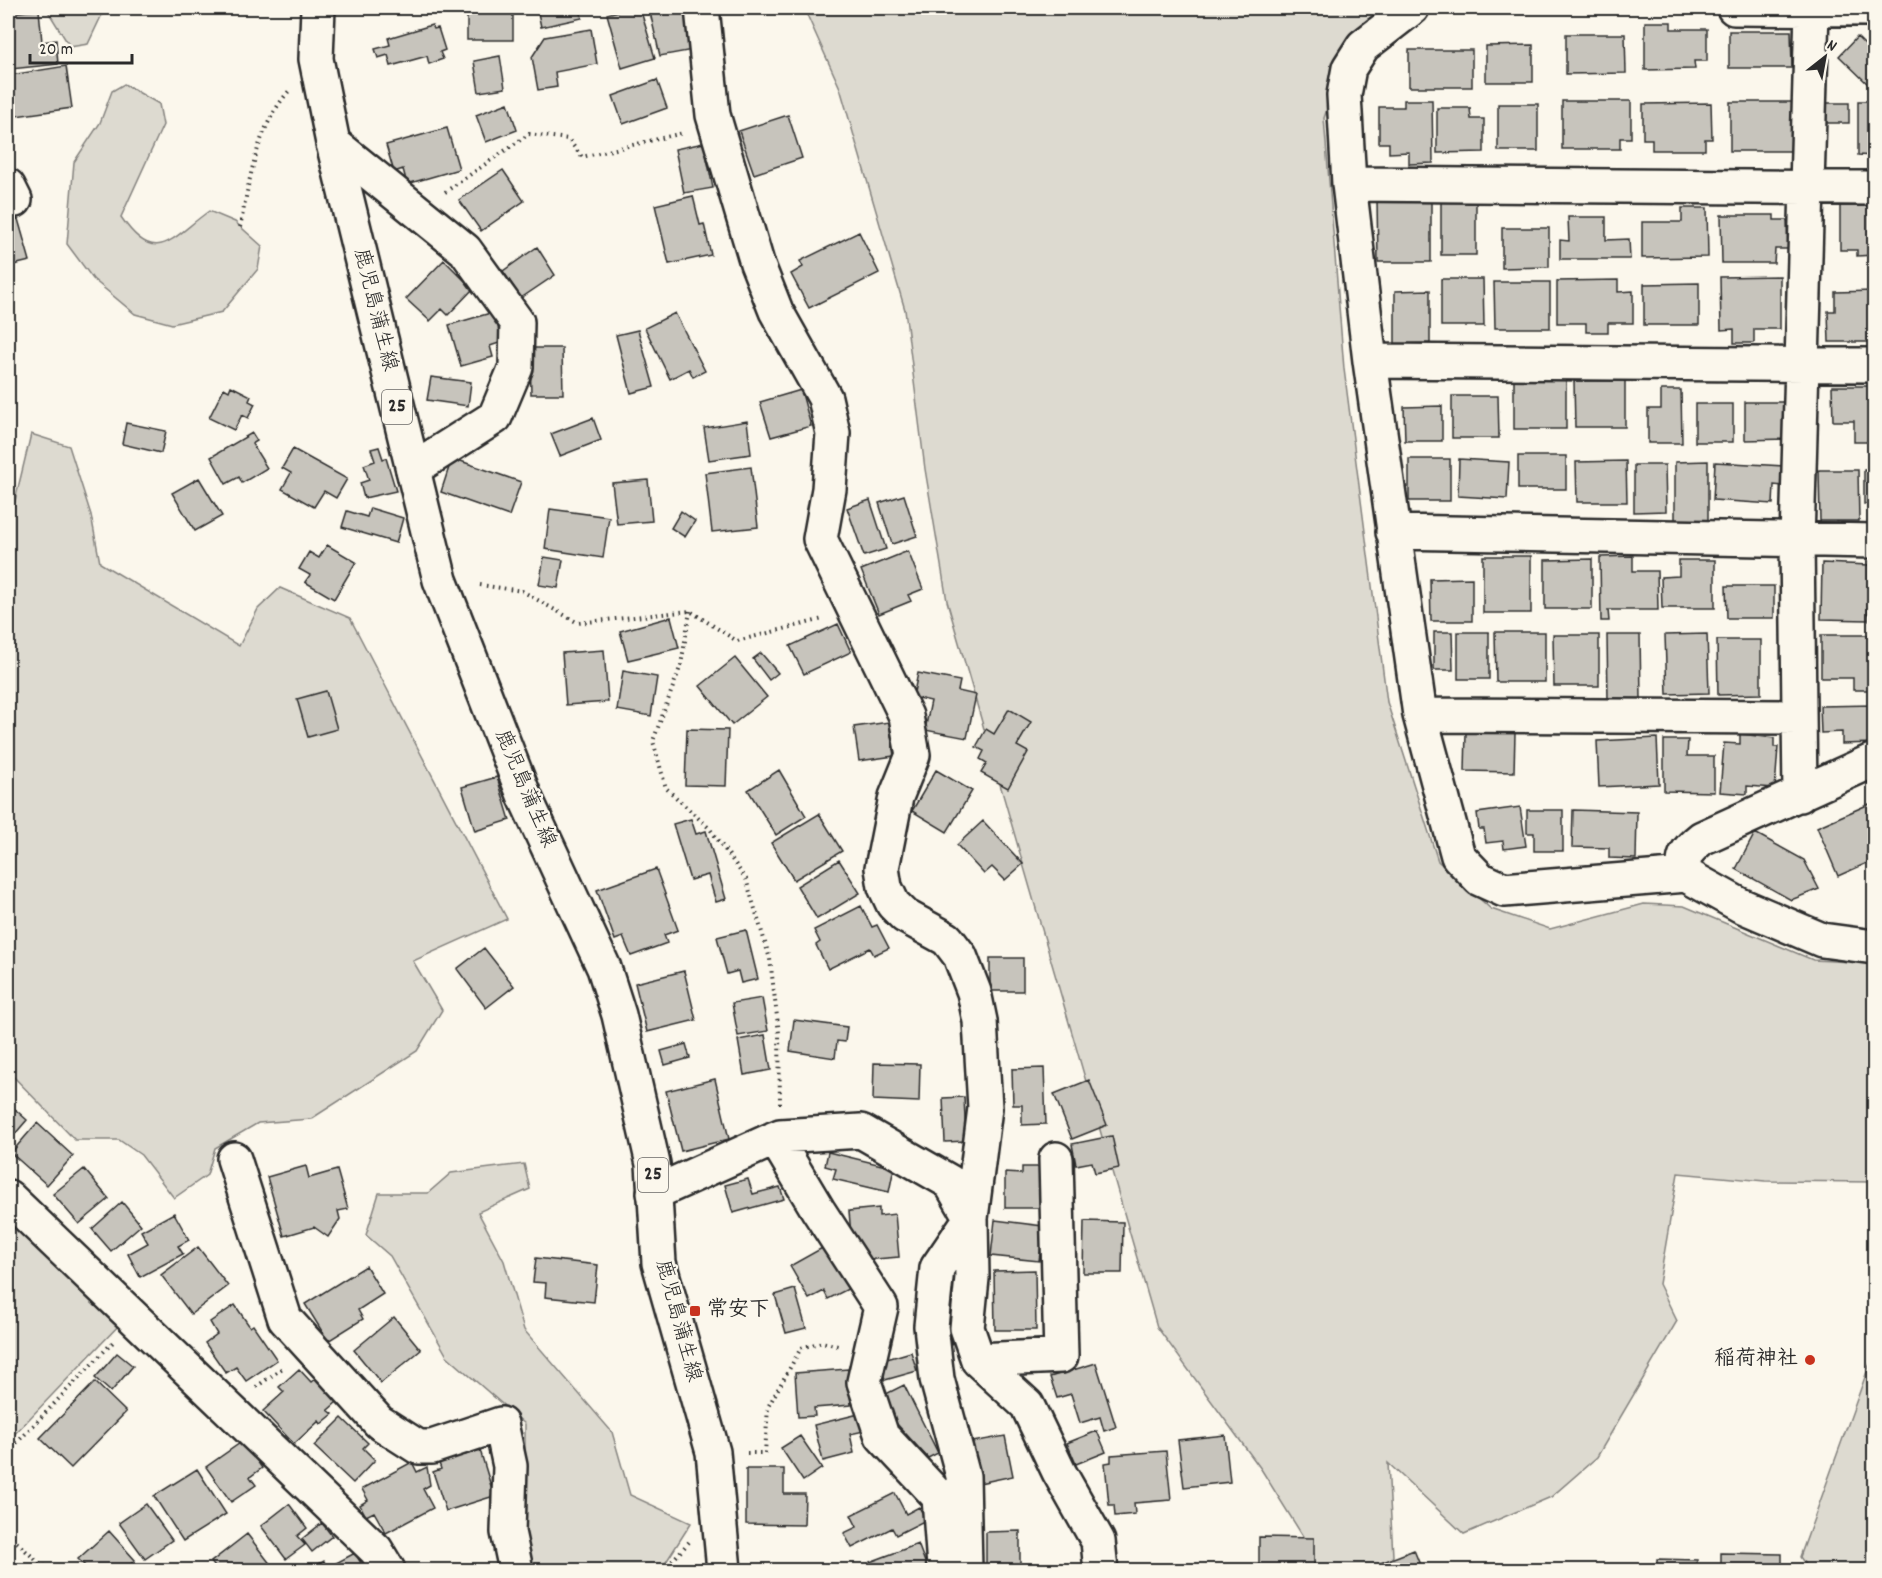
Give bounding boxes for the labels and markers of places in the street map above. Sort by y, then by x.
place label: 常安下 [707,1296,770,1326]
marker: 常安下 [688,1304,702,1318]
place label: 稲荷神社 [1714,1345,1798,1375]
marker: 稲荷神社 [1803,1353,1817,1367]

